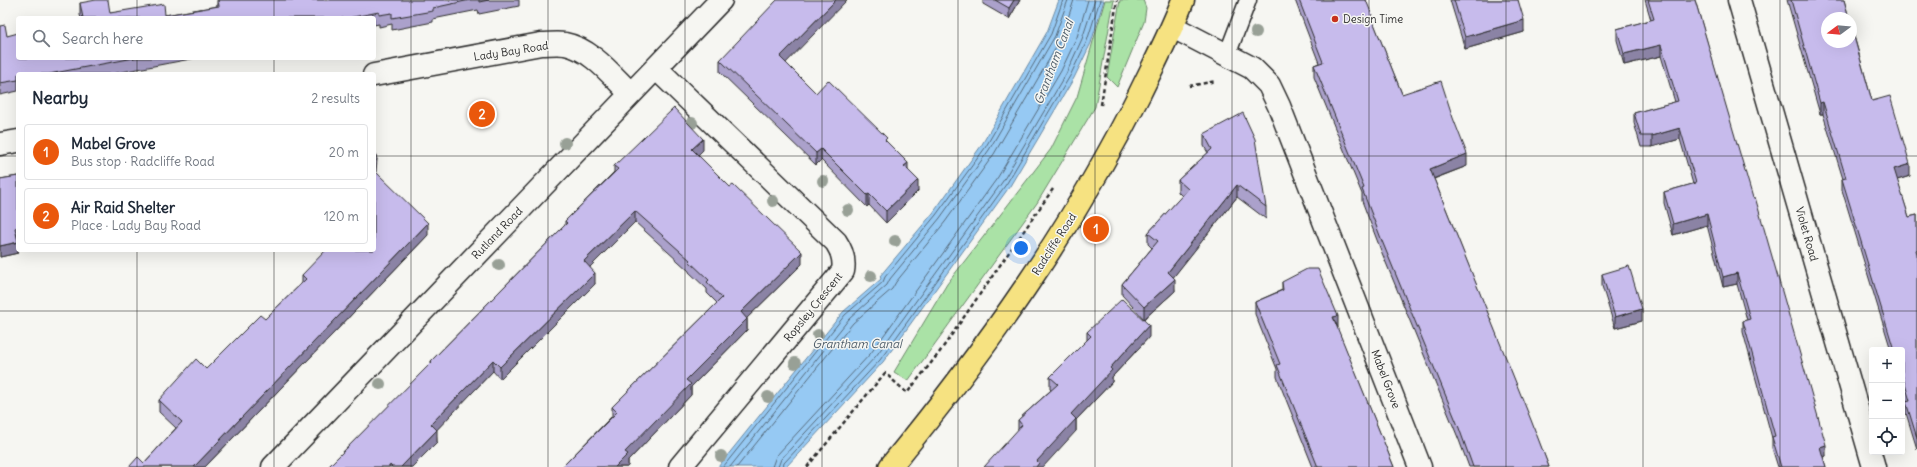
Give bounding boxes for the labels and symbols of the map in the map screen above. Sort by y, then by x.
place label: Design Time [1343,12,1403,26]
north arrow [1821,12,1857,48]
marker: Design Time [1330,14,1340,24]
water label: Grantham Canal [1030,15,1077,106]
street label: Lady Bay Road [473,38,550,64]
pin: 2 [469,99,495,129]
street label: Rutland Road [469,204,526,262]
street label: Violet Road [1793,205,1822,263]
street label: Radcliffe Road [1029,210,1080,278]
pin: 1 [1083,214,1109,244]
your location [1011,238,1031,258]
street label: Ropsley Crescent [781,269,845,345]
water label: Grantham Canal [812,336,904,351]
street label: Mabel Grove [1368,348,1404,411]

